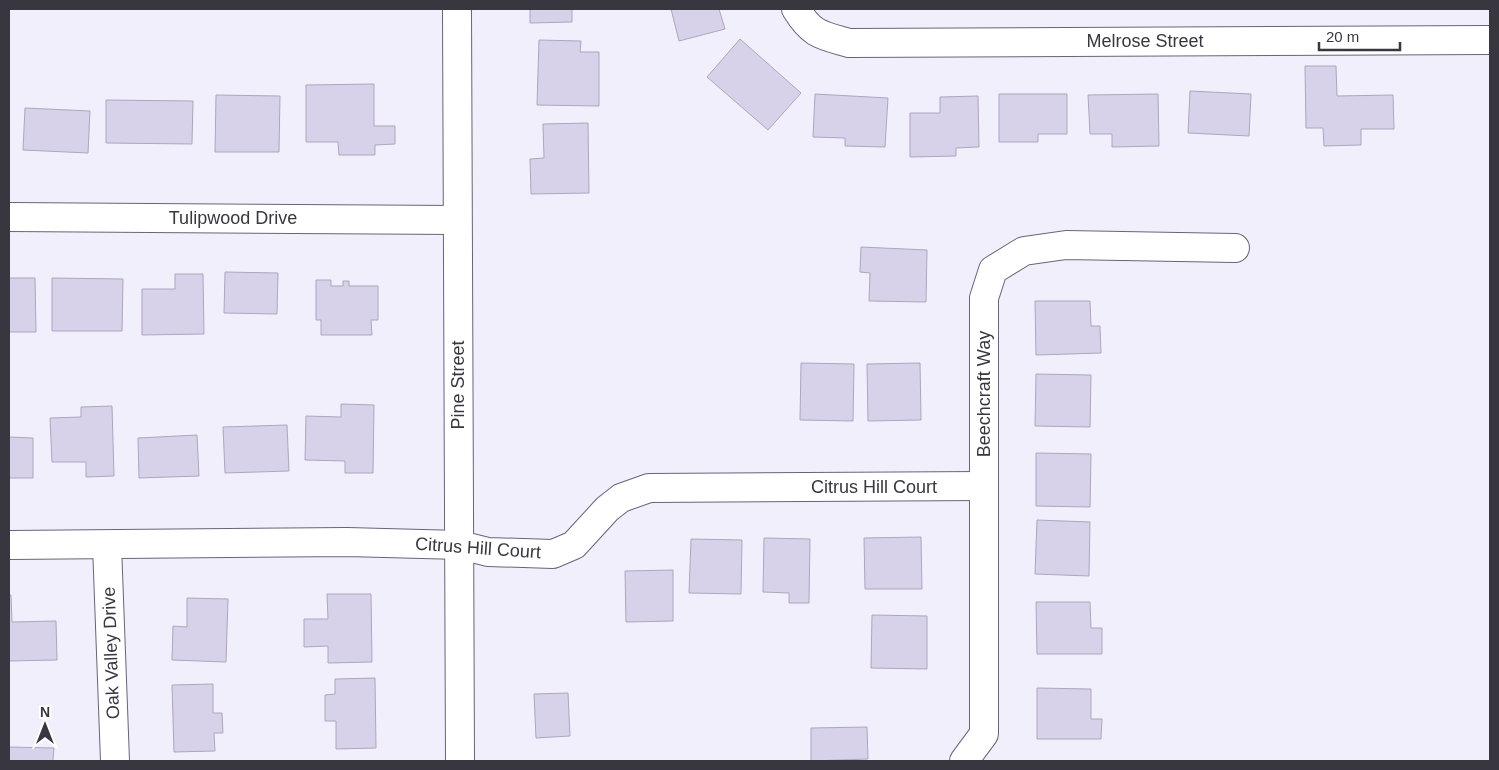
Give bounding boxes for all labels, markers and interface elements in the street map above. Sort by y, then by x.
scale bar [1319,20,1400,52]
text: 20 m [1326,28,1359,45]
street label: Melrose Street [1086,31,1204,51]
street label: Tulipwood Drive [169,208,297,228]
street label: Beechcraft Way [974,331,994,457]
street label: Pine Street [448,340,468,430]
street label: Citrus Hill Court [811,477,937,497]
street label: Citrus Hill Court [414,534,542,562]
street label: Oak Valley Drive [99,586,123,720]
north arrow [20,700,70,750]
text: N [40,704,50,720]

